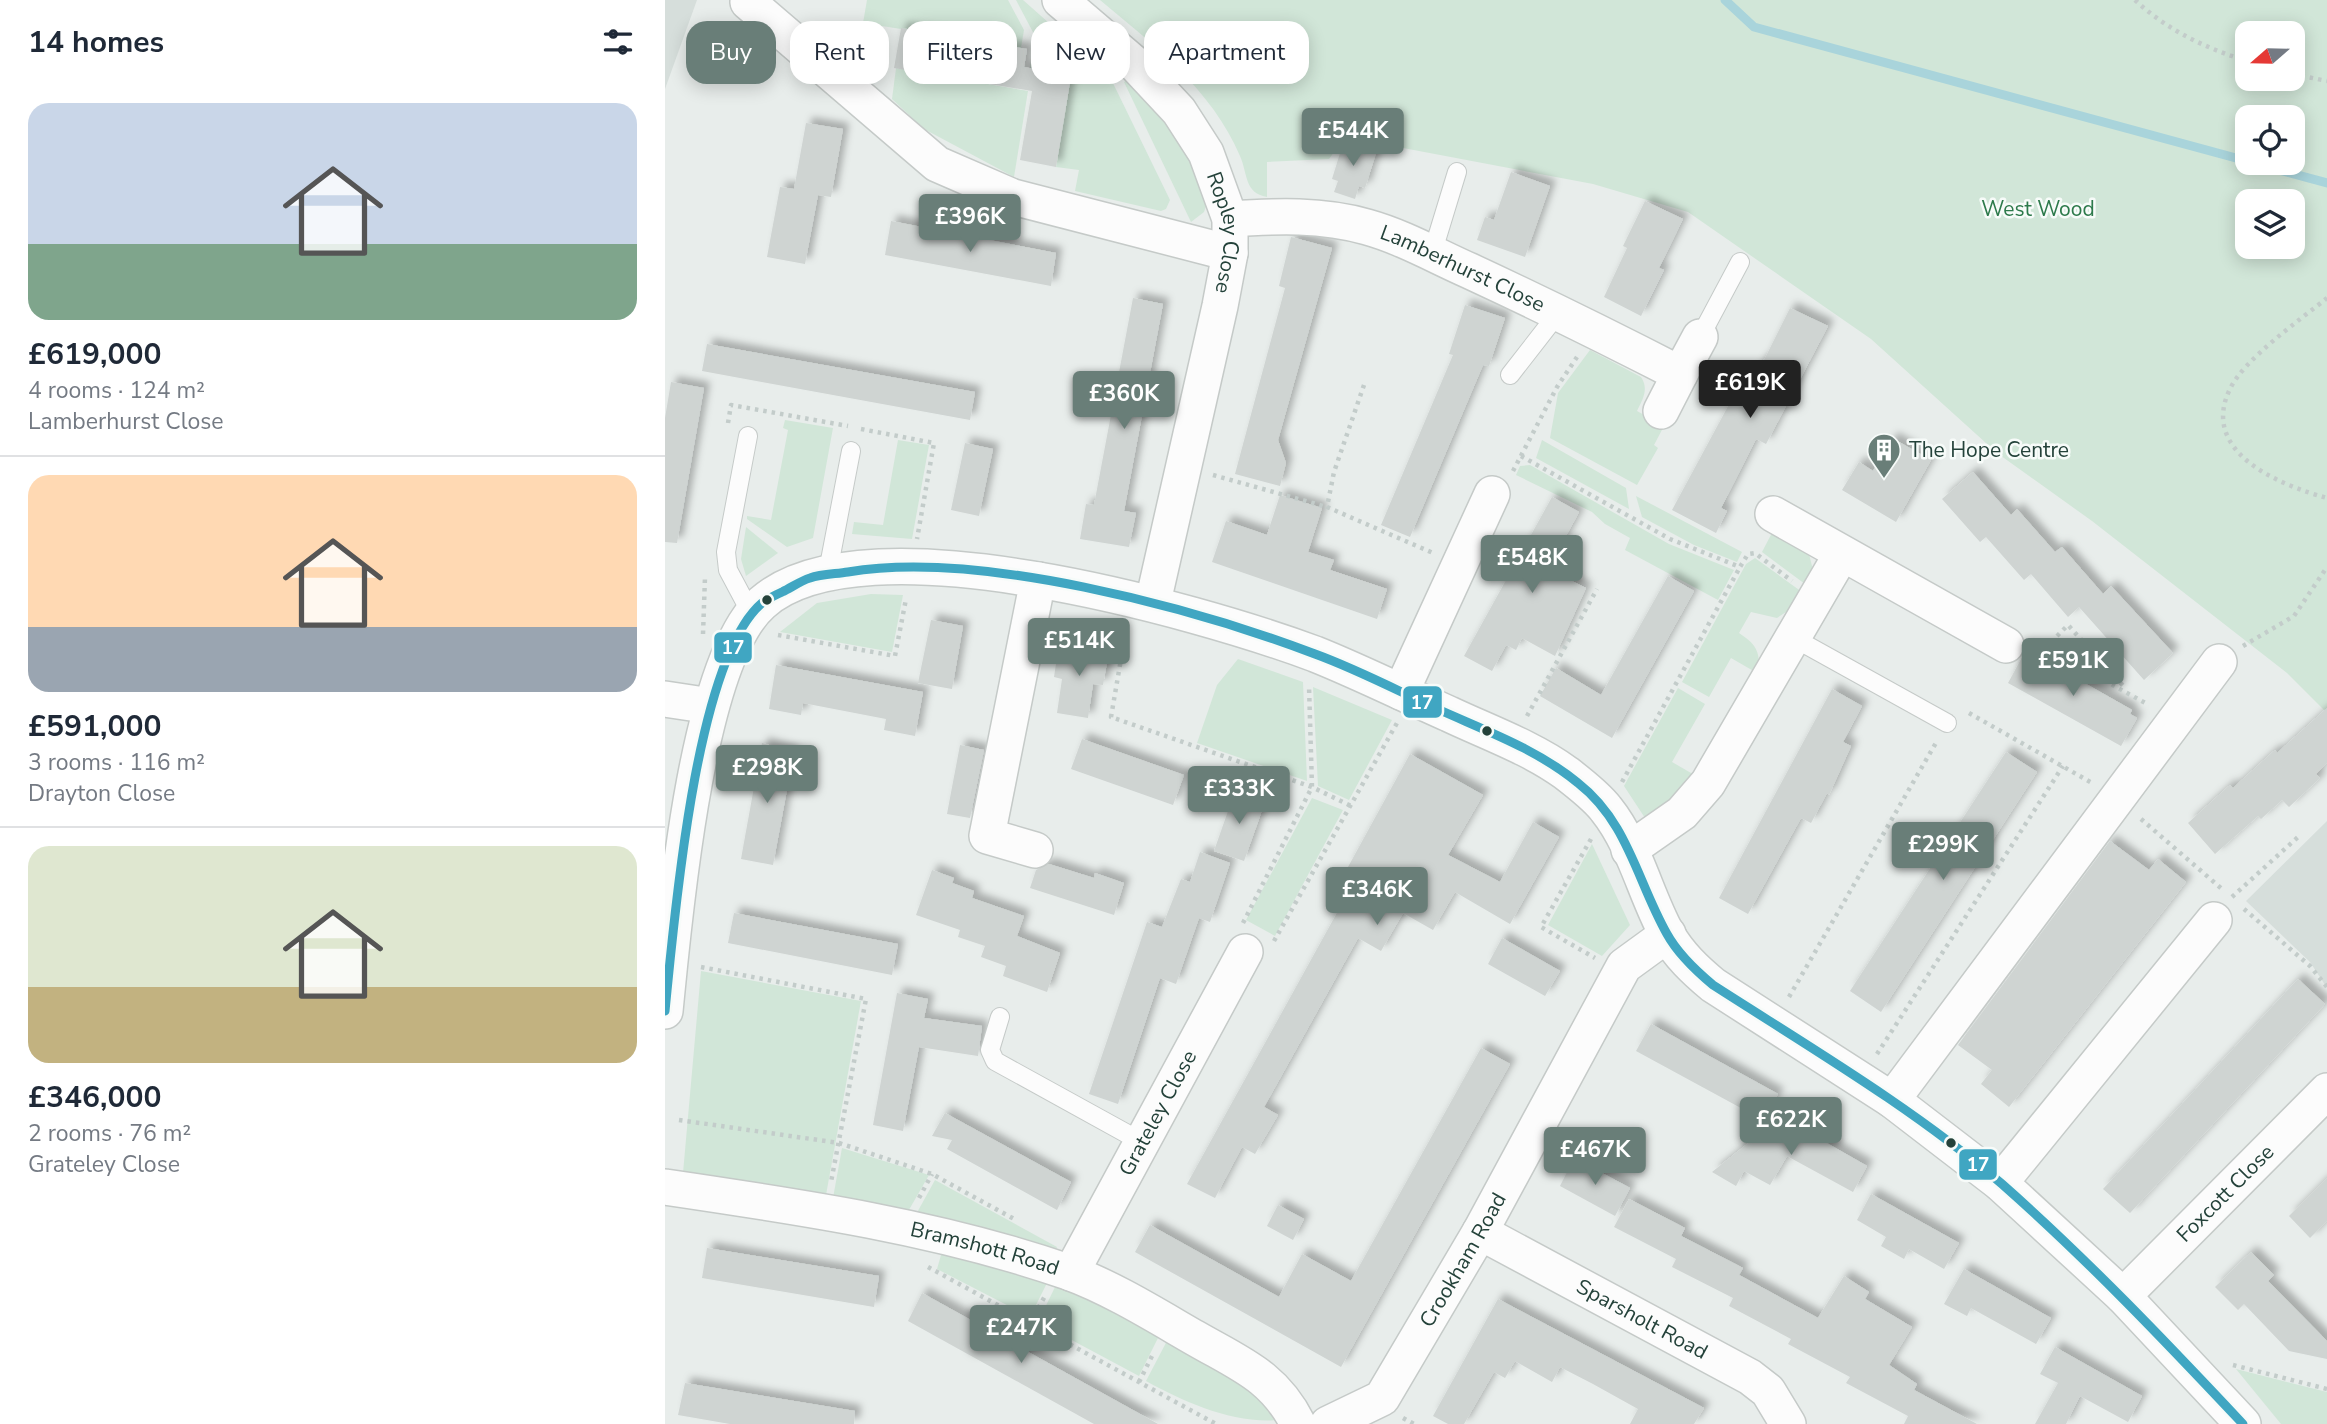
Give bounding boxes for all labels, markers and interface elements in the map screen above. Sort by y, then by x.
chip: Buy [686,21,776,84]
chip: Rent [790,21,889,84]
chip: Filters [903,21,1017,84]
chip: New [1031,21,1130,84]
chip: Apartment [1144,21,1309,84]
north arrow [2235,21,2305,91]
map controls [2235,21,2305,259]
text: 14 homes [28,22,164,63]
icon: filters [599,23,637,61]
button: locate [2235,105,2305,175]
pin: £544K [1304,108,1402,168]
text: £544K [1318,115,1388,146]
icon: home [270,148,396,274]
street label: Ropley Close [1200,168,1244,296]
button: layers [2235,189,2305,259]
pin: £396K [921,194,1019,254]
park label: West Wood [1981,195,2095,223]
text: £396K [935,201,1005,232]
street label: Lamberhurst Close [1376,218,1550,318]
text: £619,000 [28,334,161,375]
pin: £619K [1701,360,1799,420]
text: £619K [1715,367,1785,398]
pin: £360K [1075,372,1173,431]
text: 4 rooms · 124 m² [28,375,205,406]
text: £360K [1089,378,1159,409]
text: Lamberhurst Close [28,406,224,437]
building icon: The Hope Centre [1865,431,1903,480]
place label: The Hope Centre [1909,436,2069,464]
icon: home [270,520,396,646]
pin: £548K [1483,536,1581,595]
text: £548K [1497,542,1567,573]
unlabelled marker [760,593,774,607]
pin: £514K [1030,618,1128,678]
text: £514K [1044,625,1114,656]
line badge: 17 [713,631,753,664]
text: 17 [722,635,744,661]
pin: £591K [2024,638,2122,698]
text: £591K [2038,645,2108,676]
line badge: 17 [1402,685,1443,719]
text: 17 [1411,690,1433,716]
text: £591,000 [28,706,161,747]
unlabelled marker [1480,724,1494,738]
pin: £298K [718,746,816,805]
text: 3 rooms · 116 m² [28,747,205,778]
text: £298K [732,752,802,783]
pin: £333K [1190,766,1288,826]
text: £333K [1204,773,1274,804]
text: Drayton Close [28,778,175,809]
pin: £299K [1894,822,1992,882]
text: £299K [1908,829,1978,860]
pin: £346K [1328,867,1426,927]
text: £346K [1342,874,1412,905]
icon: home [270,891,396,1017]
street label: Grateley Close [1112,1045,1203,1181]
text: £346,000 [28,1077,161,1118]
pin: £622K [1742,1098,1840,1157]
text: £622K [1756,1104,1826,1135]
text: 2 rooms · 76 m² [28,1118,191,1149]
pin: £467K [1546,1128,1644,1187]
text: £467K [1560,1134,1630,1165]
unlabelled marker [1944,1136,1958,1150]
street label: Foxcott Close [2170,1138,2280,1248]
line badge: 17 [1958,1148,1998,1181]
text: Grateley Close [28,1149,180,1180]
text: 17 [1967,1152,1989,1178]
street label: Crookham Road [1413,1188,1513,1332]
street label: Bramshott Road [908,1215,1063,1282]
street label: Sparsholt Road [1572,1272,1713,1366]
pin: £247K [972,1306,1070,1365]
text: £247K [986,1312,1056,1343]

